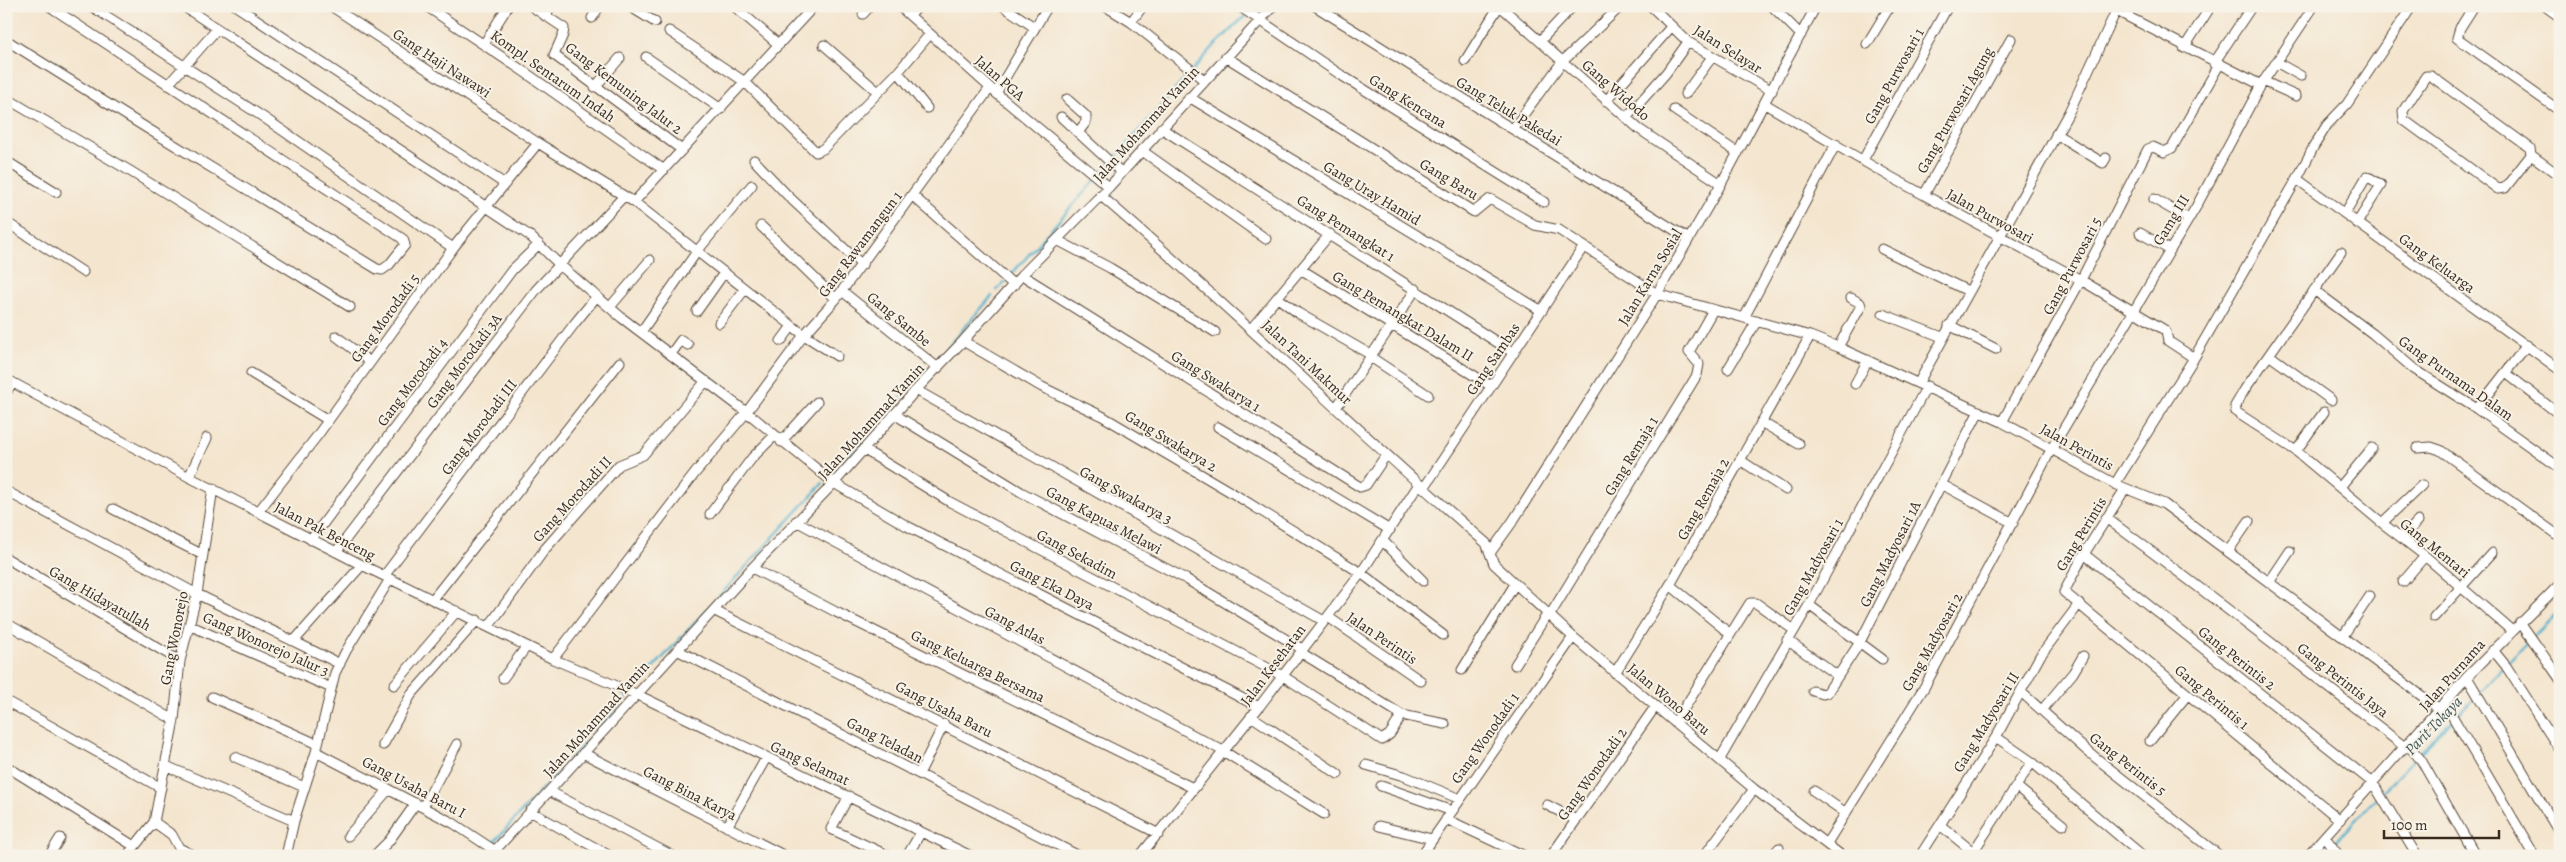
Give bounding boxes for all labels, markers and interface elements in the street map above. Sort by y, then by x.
street label: Jalan Selayar [1690,20,1766,78]
street label: Gang Haji Nawawi [389,24,495,102]
street label: Gang Purwosari 1 [1859,24,1929,128]
street label: Kompl. Sentarum Indah [487,25,619,127]
street label: Gang Kemuning Jalur 2 [561,37,687,139]
street label: Gang Purwosari Agung [1912,43,1998,177]
street label: Jalan PGA [971,51,1029,105]
street label: Gang Widodo [1578,55,1654,125]
street label: Jalan Mohammad Yamin [1088,61,1204,187]
street label: Gang Kencana [1365,69,1451,133]
street label: Gang Teluk Pakedai [1452,72,1566,150]
street label: Gang Baru [1416,154,1483,205]
street label: Gang Uray Hamid [1320,156,1425,230]
street label: Jalan Purwosari [1943,184,2037,248]
street label: Gang Rawamangun 1 [813,187,907,301]
street label: Gang Pemangkat 1 [1293,190,1399,266]
street label: Gamg III [2148,191,2194,249]
street label: Gang Purwosari 5 [2038,214,2106,318]
street label: Jalan Karna Sosial [1613,225,1687,329]
street label: Gang Keluarga [2395,228,2479,298]
street label: Gang Pemangkat Dalam II [1329,266,1477,366]
street label: Gang Morodadi 5 [346,270,424,366]
street label: Gang Sambe [863,287,935,351]
street label: Gang Morodadi 3A [422,309,506,412]
street label: Jalan Tani Makmur [1258,315,1357,409]
street label: Gang Sambas [1461,319,1525,399]
street label: Gang Purnama Dalam [2395,331,2518,425]
street label: Gang Morodadi 4 [372,334,452,430]
street label: Gang Swakarya 1 [1167,345,1265,417]
street label: Jalan Mohammad Yamin [813,358,929,484]
street label: Gang Morodadi III [436,375,522,479]
street label: Gang Swakarya 2 [1121,406,1221,476]
street label: Gang Remaja 1 [1599,413,1663,499]
street label: Jalan Perintis [2037,419,2117,475]
street label: Gang Morodadi II [528,452,616,546]
street label: Gang Remaja 2 [1672,454,1734,544]
street label: Gang Swakarya 3 [1076,461,1176,529]
street label: Gang Kapuas Melawi [1043,481,1165,559]
street label: Gang Perintis [2051,493,2111,575]
street label: Jalan Pak Benceng [271,497,379,565]
street label: Gang Madyosari 1A [1855,497,1926,611]
street label: Gang Mentari [2396,514,2474,582]
street label: Gang Madyosari 1 [1778,515,1848,619]
street label: Gang Sekadim [1033,524,1121,584]
street label: Gang Eka Daya [1006,555,1098,615]
street label: Gang Hidayatullah [45,561,155,635]
street label: Gang Wonorejo [155,589,193,687]
street label: Gang Madyosari 2 [1897,589,1967,695]
street label: Gang Atlas [981,601,1049,649]
street label: Gang Wonorejo Jalur 3 [200,607,332,681]
street label: Jalan Perintis [1343,607,1421,669]
street label: Jalan Kesehatan [1236,620,1310,710]
street label: Gang Perintis 2 [2194,621,2280,695]
street label: Gang Keluarga Bersama [908,625,1048,707]
street label: Jalan Purnama [2414,635,2490,715]
street label: Gang Perintis Jaya [2293,638,2393,722]
street label: Jalan Mohammad Yamin [538,656,654,782]
street label: Jalan Wono Baru [1623,659,1715,740]
street label: Gang Perintis 1 [2171,660,2253,734]
street label: Gang Madyosari II [1948,668,2024,776]
street label: Gang Usaha Baru [892,676,997,743]
street label: Gang Wonodadi 1 [1446,688,1524,788]
water label: Parit Tokaya [2400,691,2468,760]
street label: Gang Teladan [843,712,927,768]
street label: Gang Wonodadi 2 [1553,724,1631,824]
street label: Gang Perintis 5 [2085,728,2171,800]
street label: Gang Selamat [767,736,853,790]
street label: Gang Usaha Baru I [359,751,469,823]
street label: Gang Bina Karya [640,761,740,825]
scale bar [2384,807,2498,839]
text: 100 m [2391,815,2428,835]

